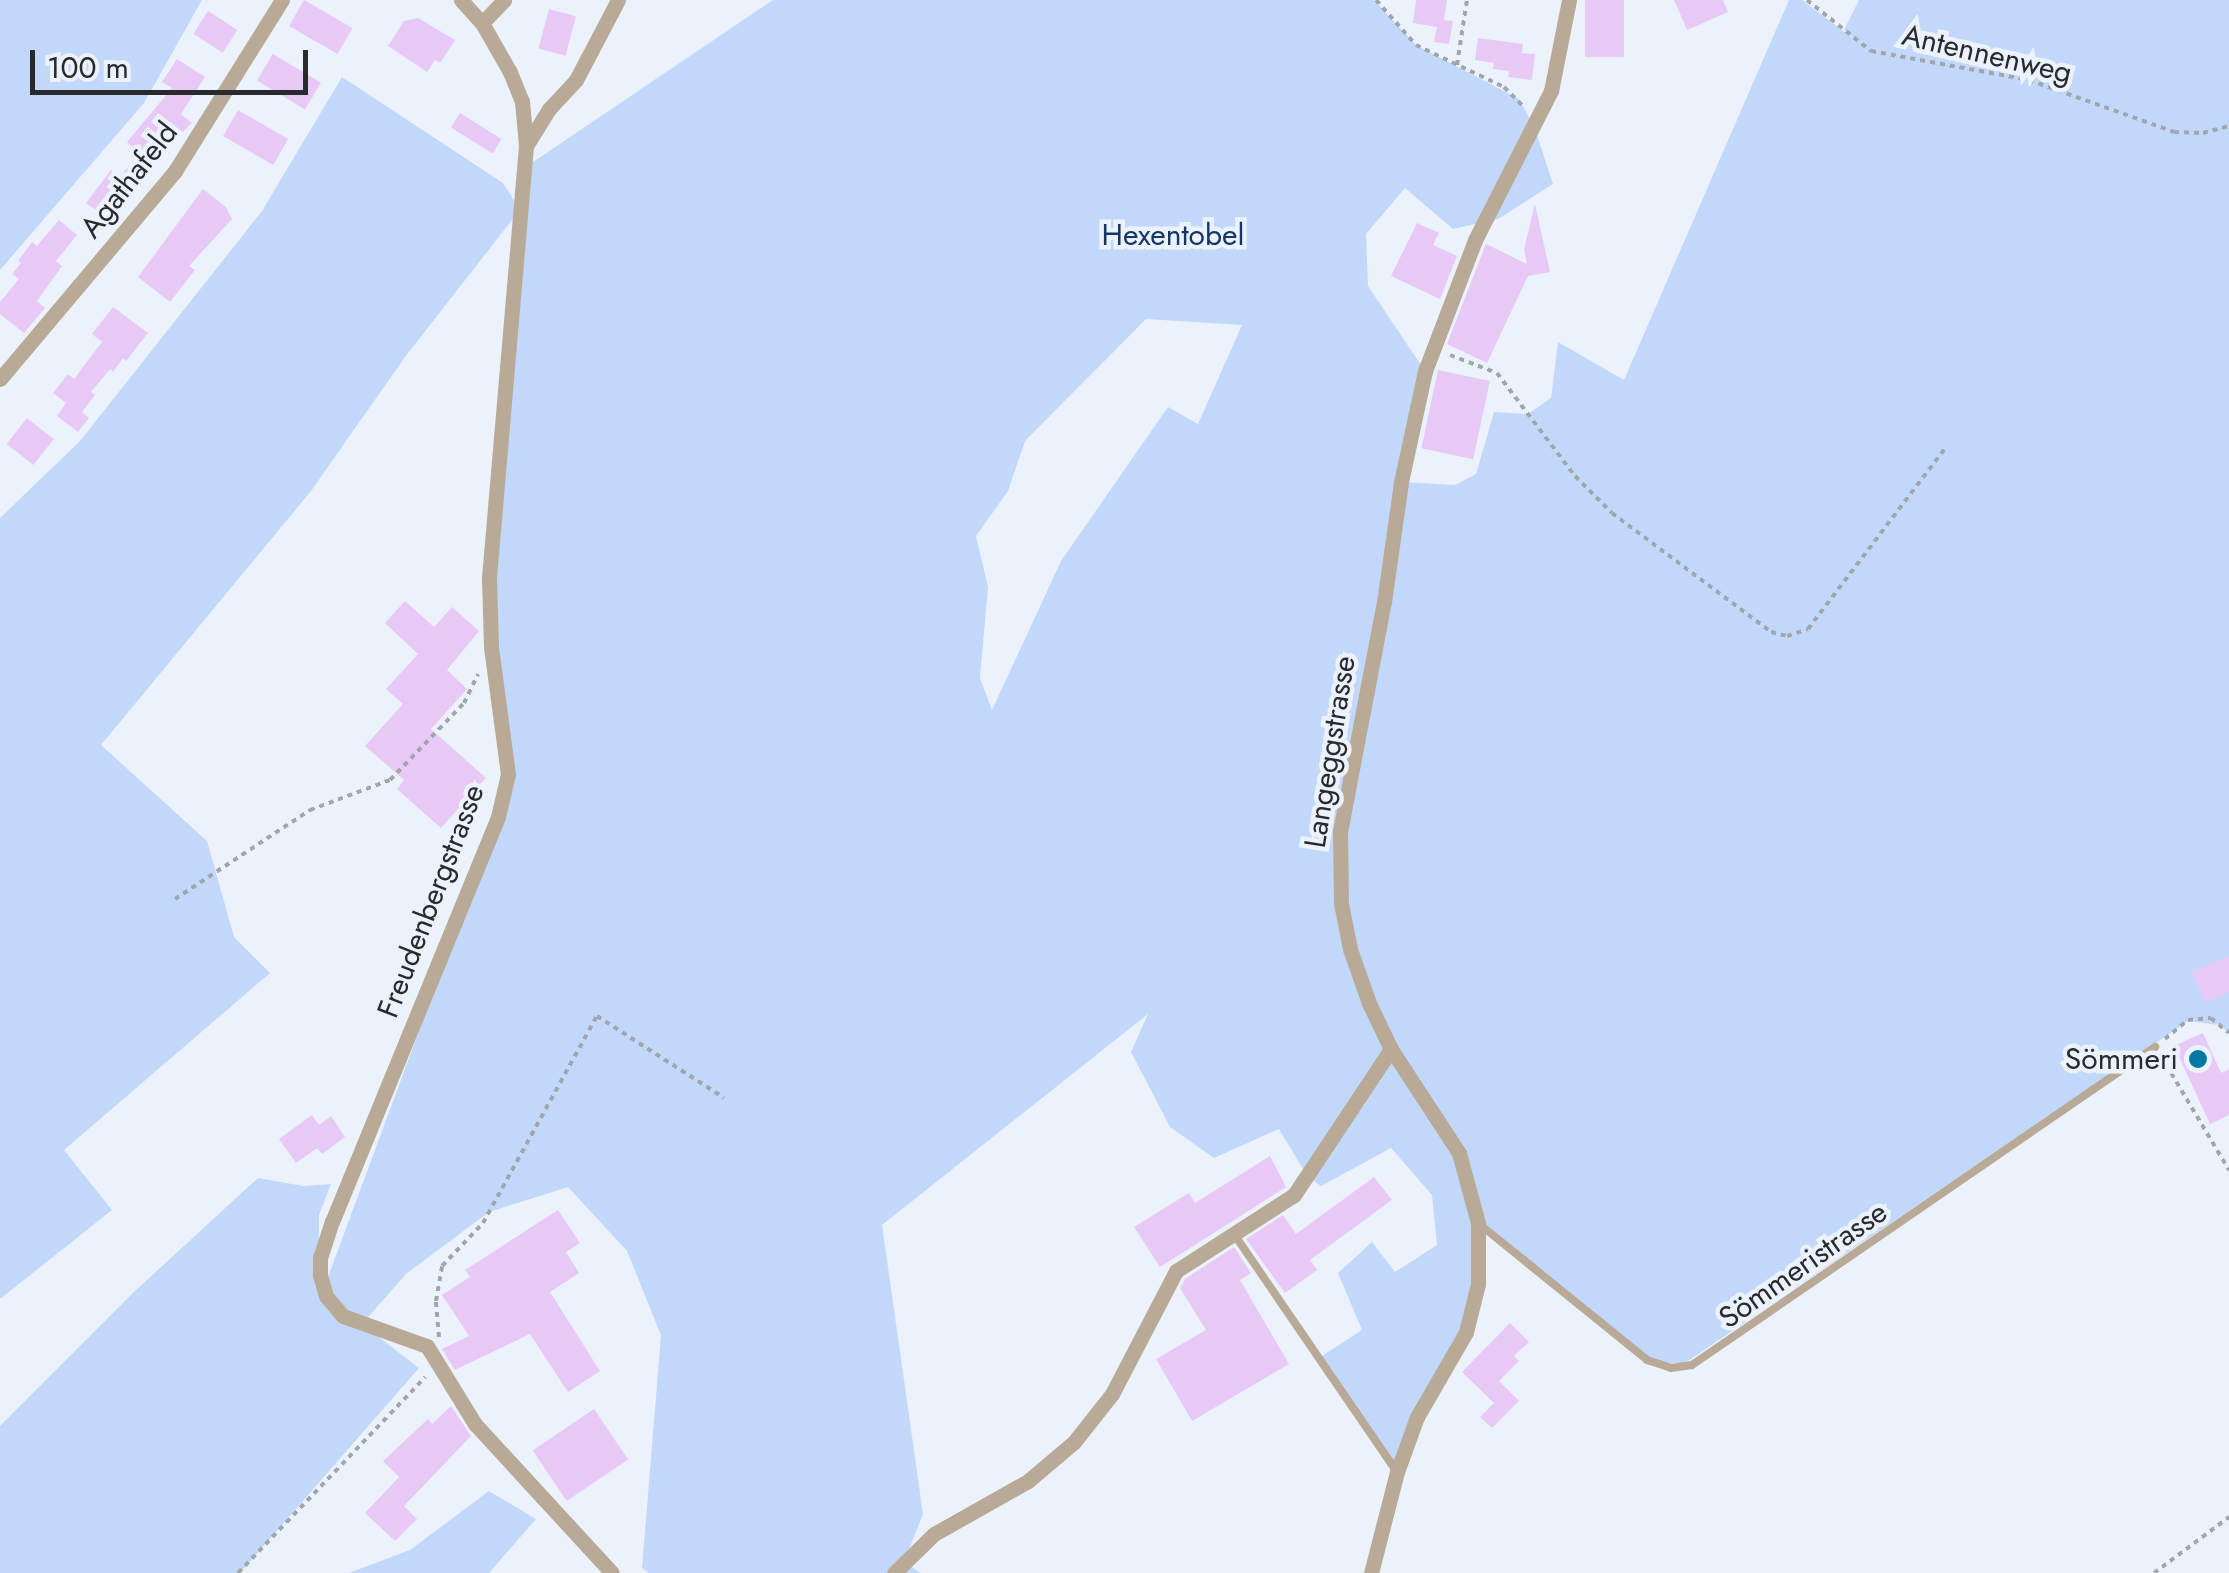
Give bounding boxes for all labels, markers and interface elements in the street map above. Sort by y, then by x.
street label: Antennenweg [1899,17,2075,91]
scale bar [35,30,312,92]
text: 100 m [47,46,129,89]
street label: Agathafeld [73,115,185,245]
park label: Hexentobel [1102,217,1244,253]
street label: Langeggstrasse [1297,653,1363,851]
street label: Freudenbergstrasse [370,779,492,1023]
place label: Sömmeri [2065,1041,2178,1077]
marker: Sömmeri [2187,1048,2209,1070]
street label: Sömmeristrasse [1712,1194,1894,1336]

